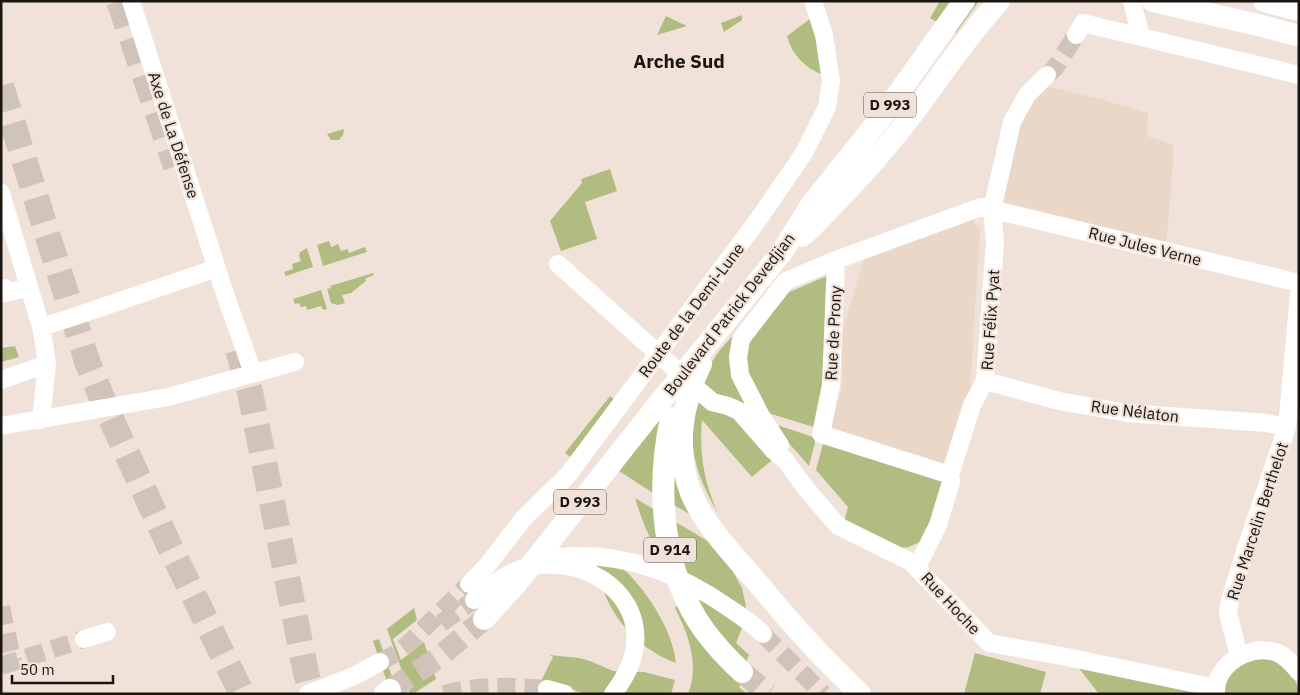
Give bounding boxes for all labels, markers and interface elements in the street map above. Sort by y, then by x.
district label: Arche Sud [633,49,725,73]
street label: Axe de La Défense [144,69,204,201]
road number: D 993 [864,92,916,118]
street label: Rue Jules Verne [1086,222,1204,270]
street label: Boulevard Patrick Devedjian [659,229,799,399]
street label: Route de la Demi-Lune [634,239,748,381]
street label: Rue Félix Pyat [976,269,1004,371]
street label: Rue de Prony [821,285,845,381]
street label: Rue Nélaton [1090,396,1180,426]
street label: Rue Marcelin Berthelot [1222,440,1292,602]
road number: D 993 [554,490,606,514]
road number: D 914 [644,538,696,562]
street label: Rue Hoche [917,568,985,639]
scale bar [12,652,114,684]
text: 50 m [20,660,55,679]

